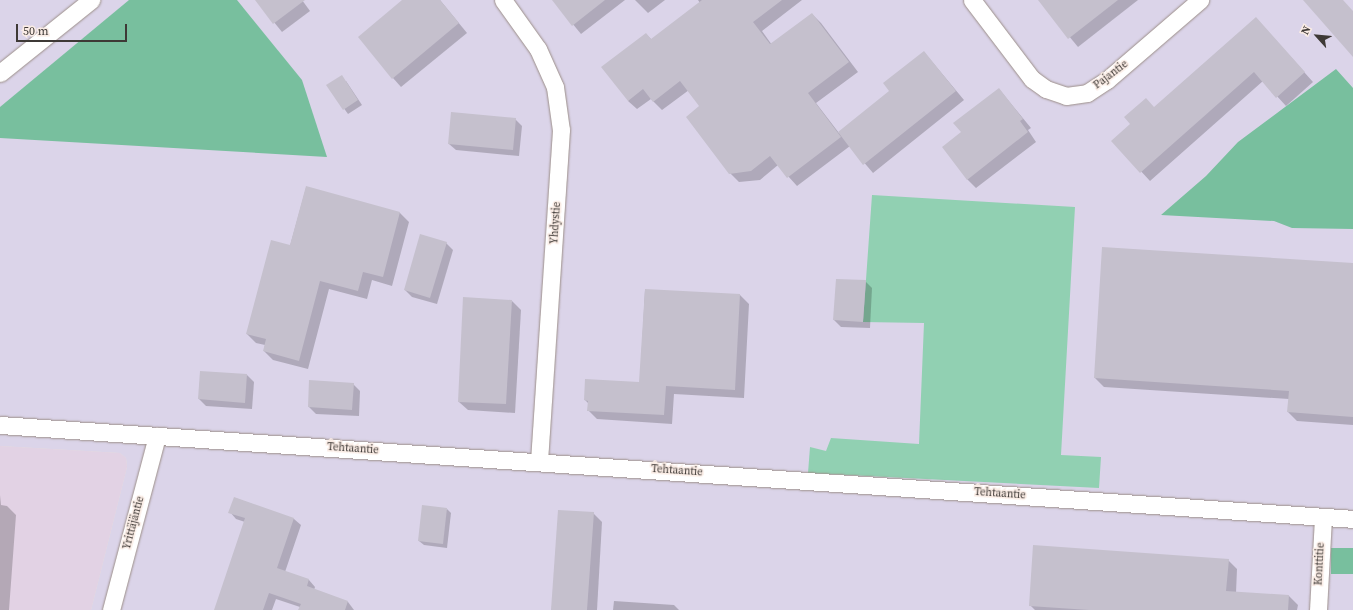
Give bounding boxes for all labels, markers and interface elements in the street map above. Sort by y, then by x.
scale bar [18,16,129,42]
north arrow [1297,16,1337,56]
text: 50 m [23,23,49,39]
text: N [1297,23,1314,37]
street label: Pajantie [1091,58,1131,92]
street label: Yhdystie [548,201,564,245]
street label: Tehtaantie [327,441,379,457]
street label: Tehtaantie [651,463,703,479]
street label: Tehtaantie [974,486,1026,502]
street label: Yrittäjäntie [121,495,147,551]
street label: Konttitie [1312,542,1328,586]

